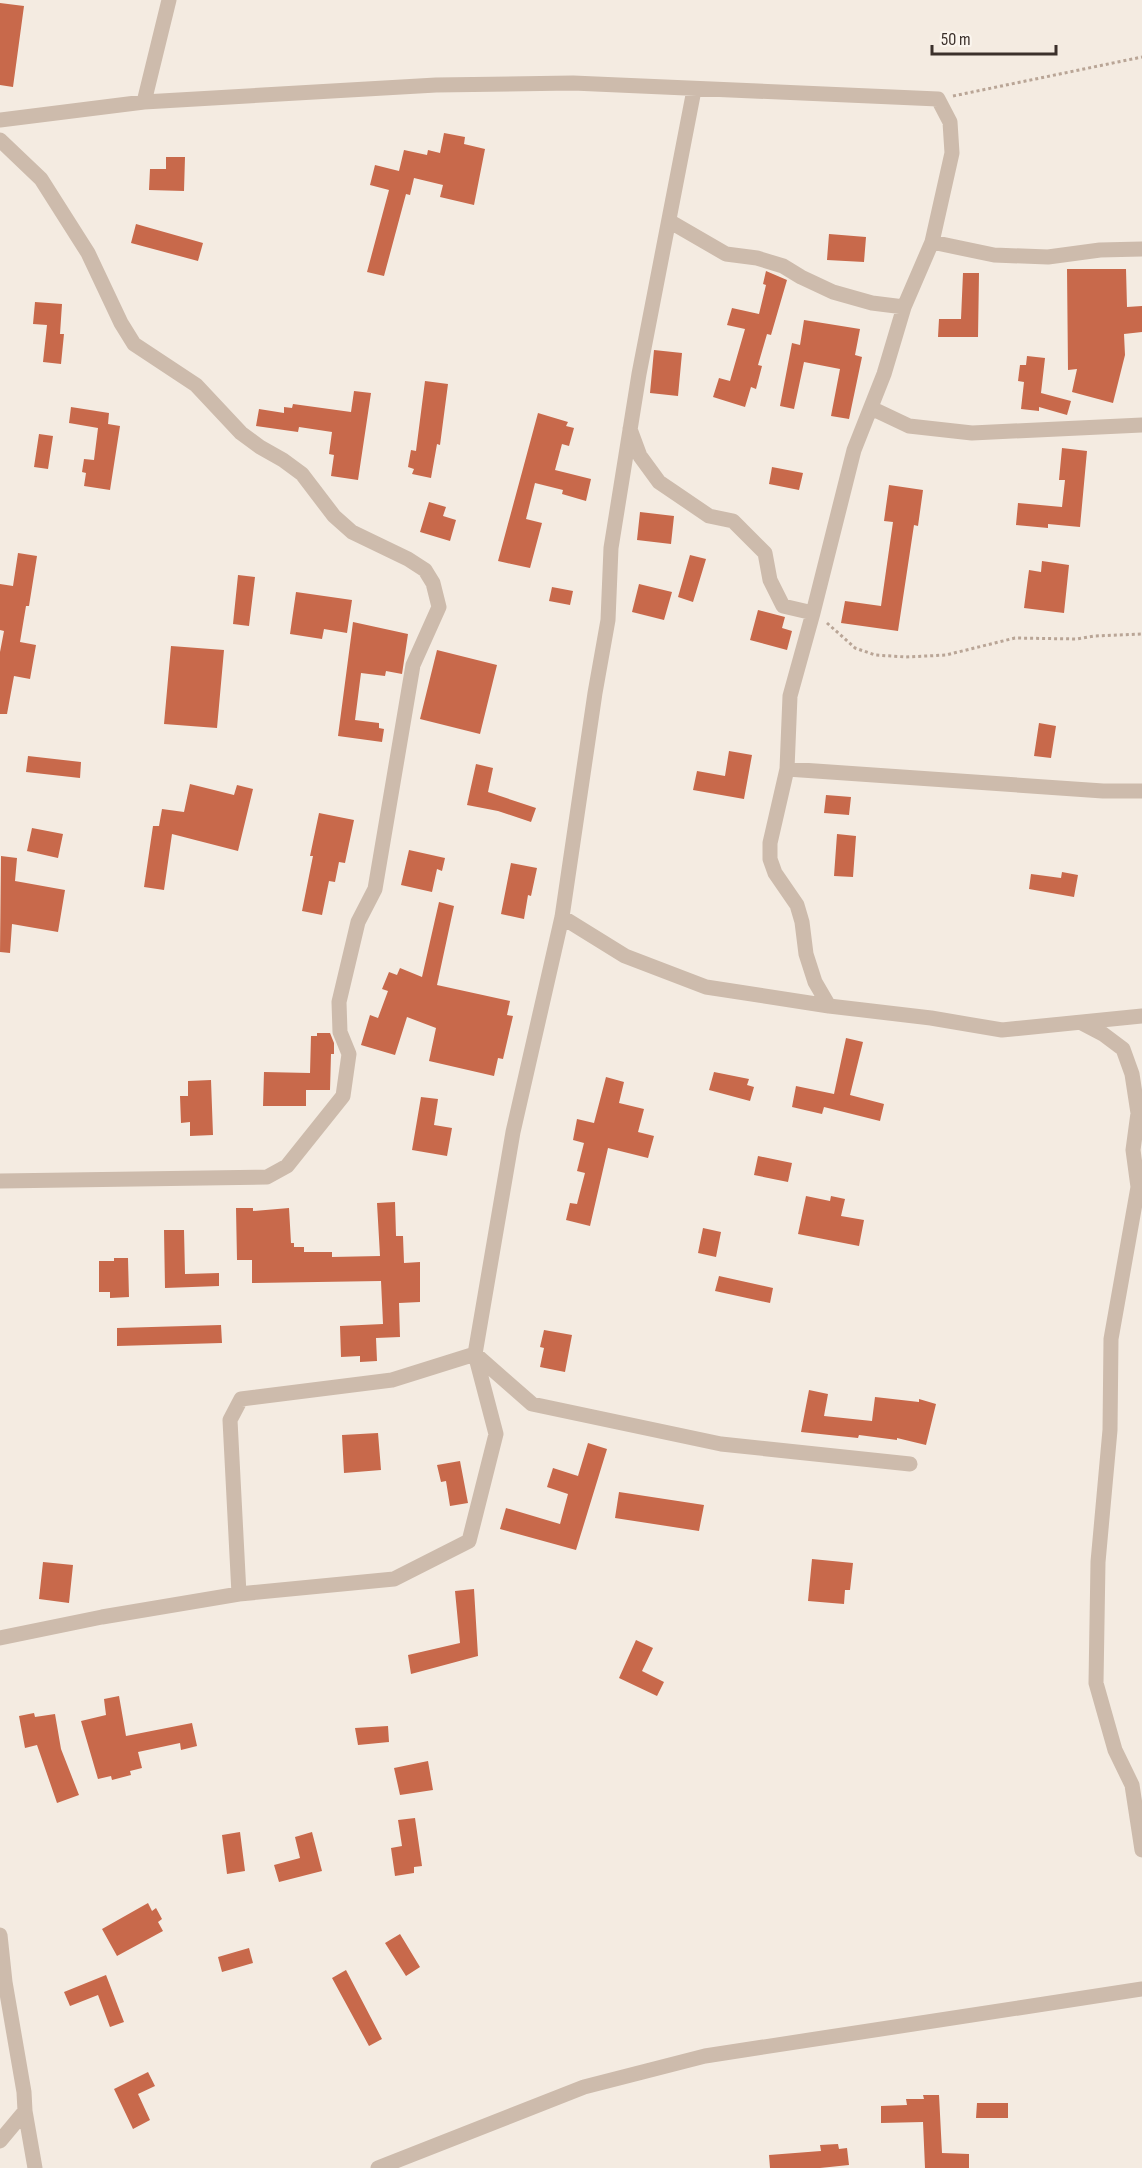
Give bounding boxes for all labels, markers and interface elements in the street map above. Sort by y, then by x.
scale bar [932,18,1056,56]
text: 50 m [941,29,971,50]

